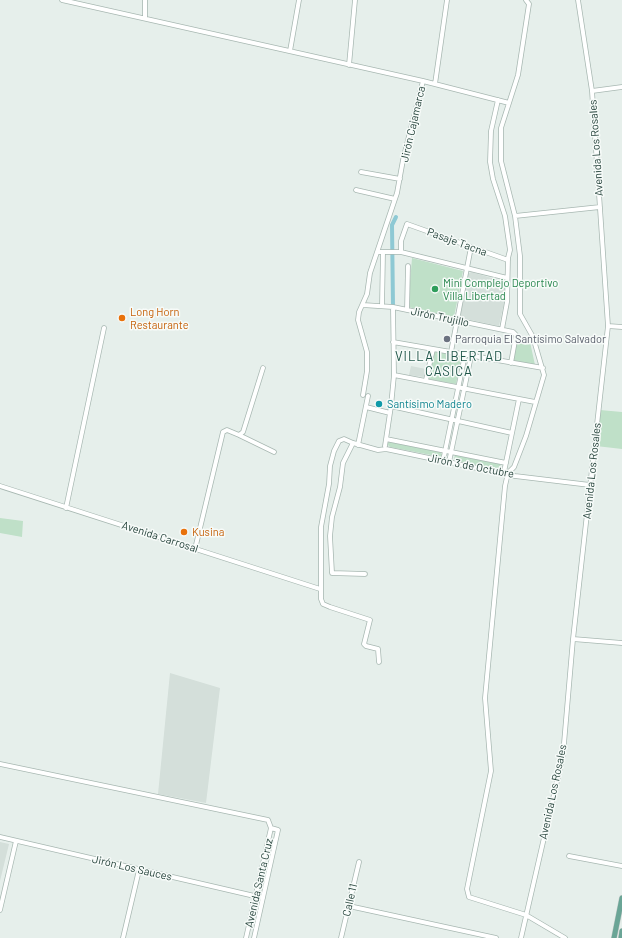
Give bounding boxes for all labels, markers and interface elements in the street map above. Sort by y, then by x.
street label: Jirón Cajamarca [398,85,428,163]
street label: Avenida Los Rosales [586,99,606,197]
street label: Pasaje Tacna [425,225,489,259]
place label: Mini Complejo Deportivo Villa Libertad [443,276,558,302]
marker: Mini Complejo Deportivo Villa Libertad [430,284,440,294]
street label: Jirón Trujillo [410,304,470,330]
place label: Long Horn Restaurante [130,305,188,331]
marker: Long Horn Restaurante [117,313,127,323]
place label: Parroquia El Santísimo Salvador [455,332,606,346]
marker: Parroquia El Santísimo Salvador [442,334,452,344]
district label: VILLA LIBERTAD CASICA [395,349,503,380]
place label: Santísimo Madero [387,397,472,411]
marker: Santísimo Madero [374,399,384,409]
street label: Avenida Los Rosales [580,422,604,520]
street label: Jirón 3 de Octubre [427,451,515,481]
street label: Avenida Carrosal [120,518,200,556]
place label: Kusina [192,525,224,539]
marker: Kusina [179,527,189,537]
street label: Avenida Los Rosales [536,743,570,841]
street label: Avenida Santa Cruz [242,837,276,929]
street label: Jirón Los Sauces [91,852,173,884]
street label: Calle 11 [340,882,360,918]

